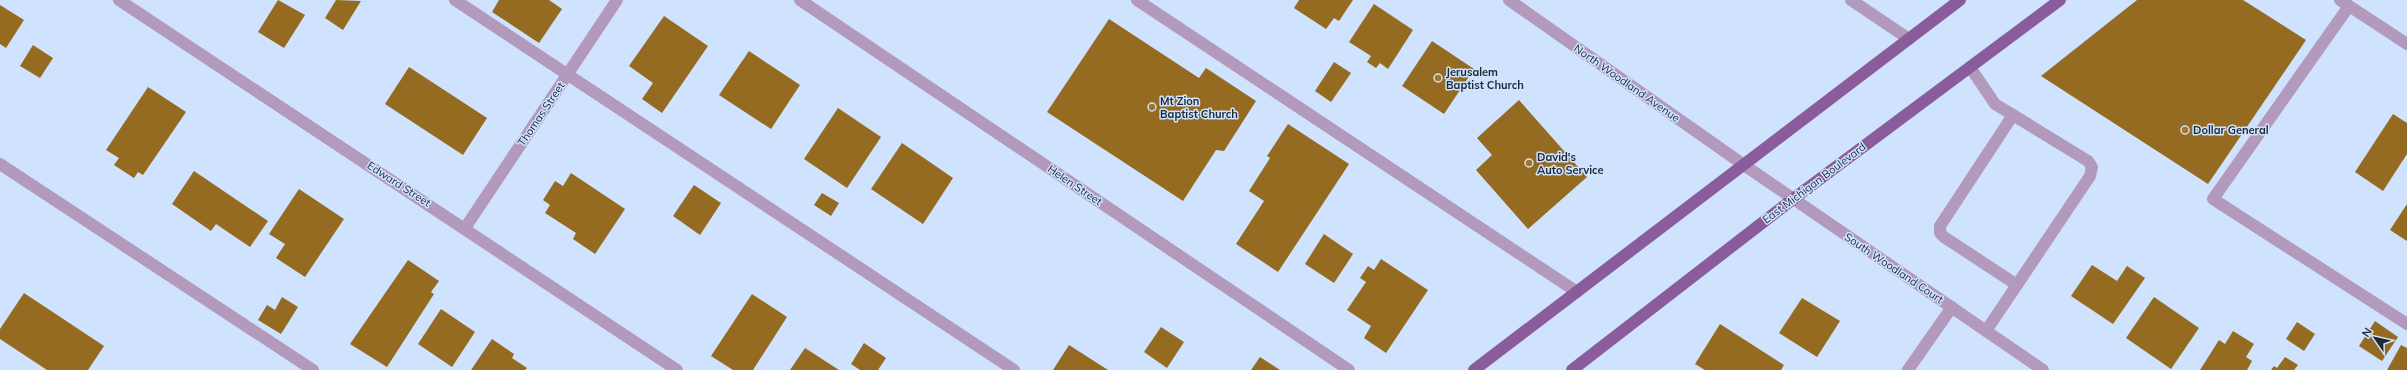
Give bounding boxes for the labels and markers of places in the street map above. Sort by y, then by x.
place label: Jerusalem Baptist Church [1446,65,1524,92]
marker: Jerusalem Baptist Church [1433,73,1443,83]
place label: Mt Zion Baptist Church [1160,94,1238,121]
marker: Mt Zion Baptist Church [1147,102,1157,112]
place label: Dollar General [2193,123,2269,137]
marker: Dollar General [2180,125,2190,135]
place label: David's Auto Service [1537,150,1604,177]
marker: David's Auto Service [1524,158,1534,168]

